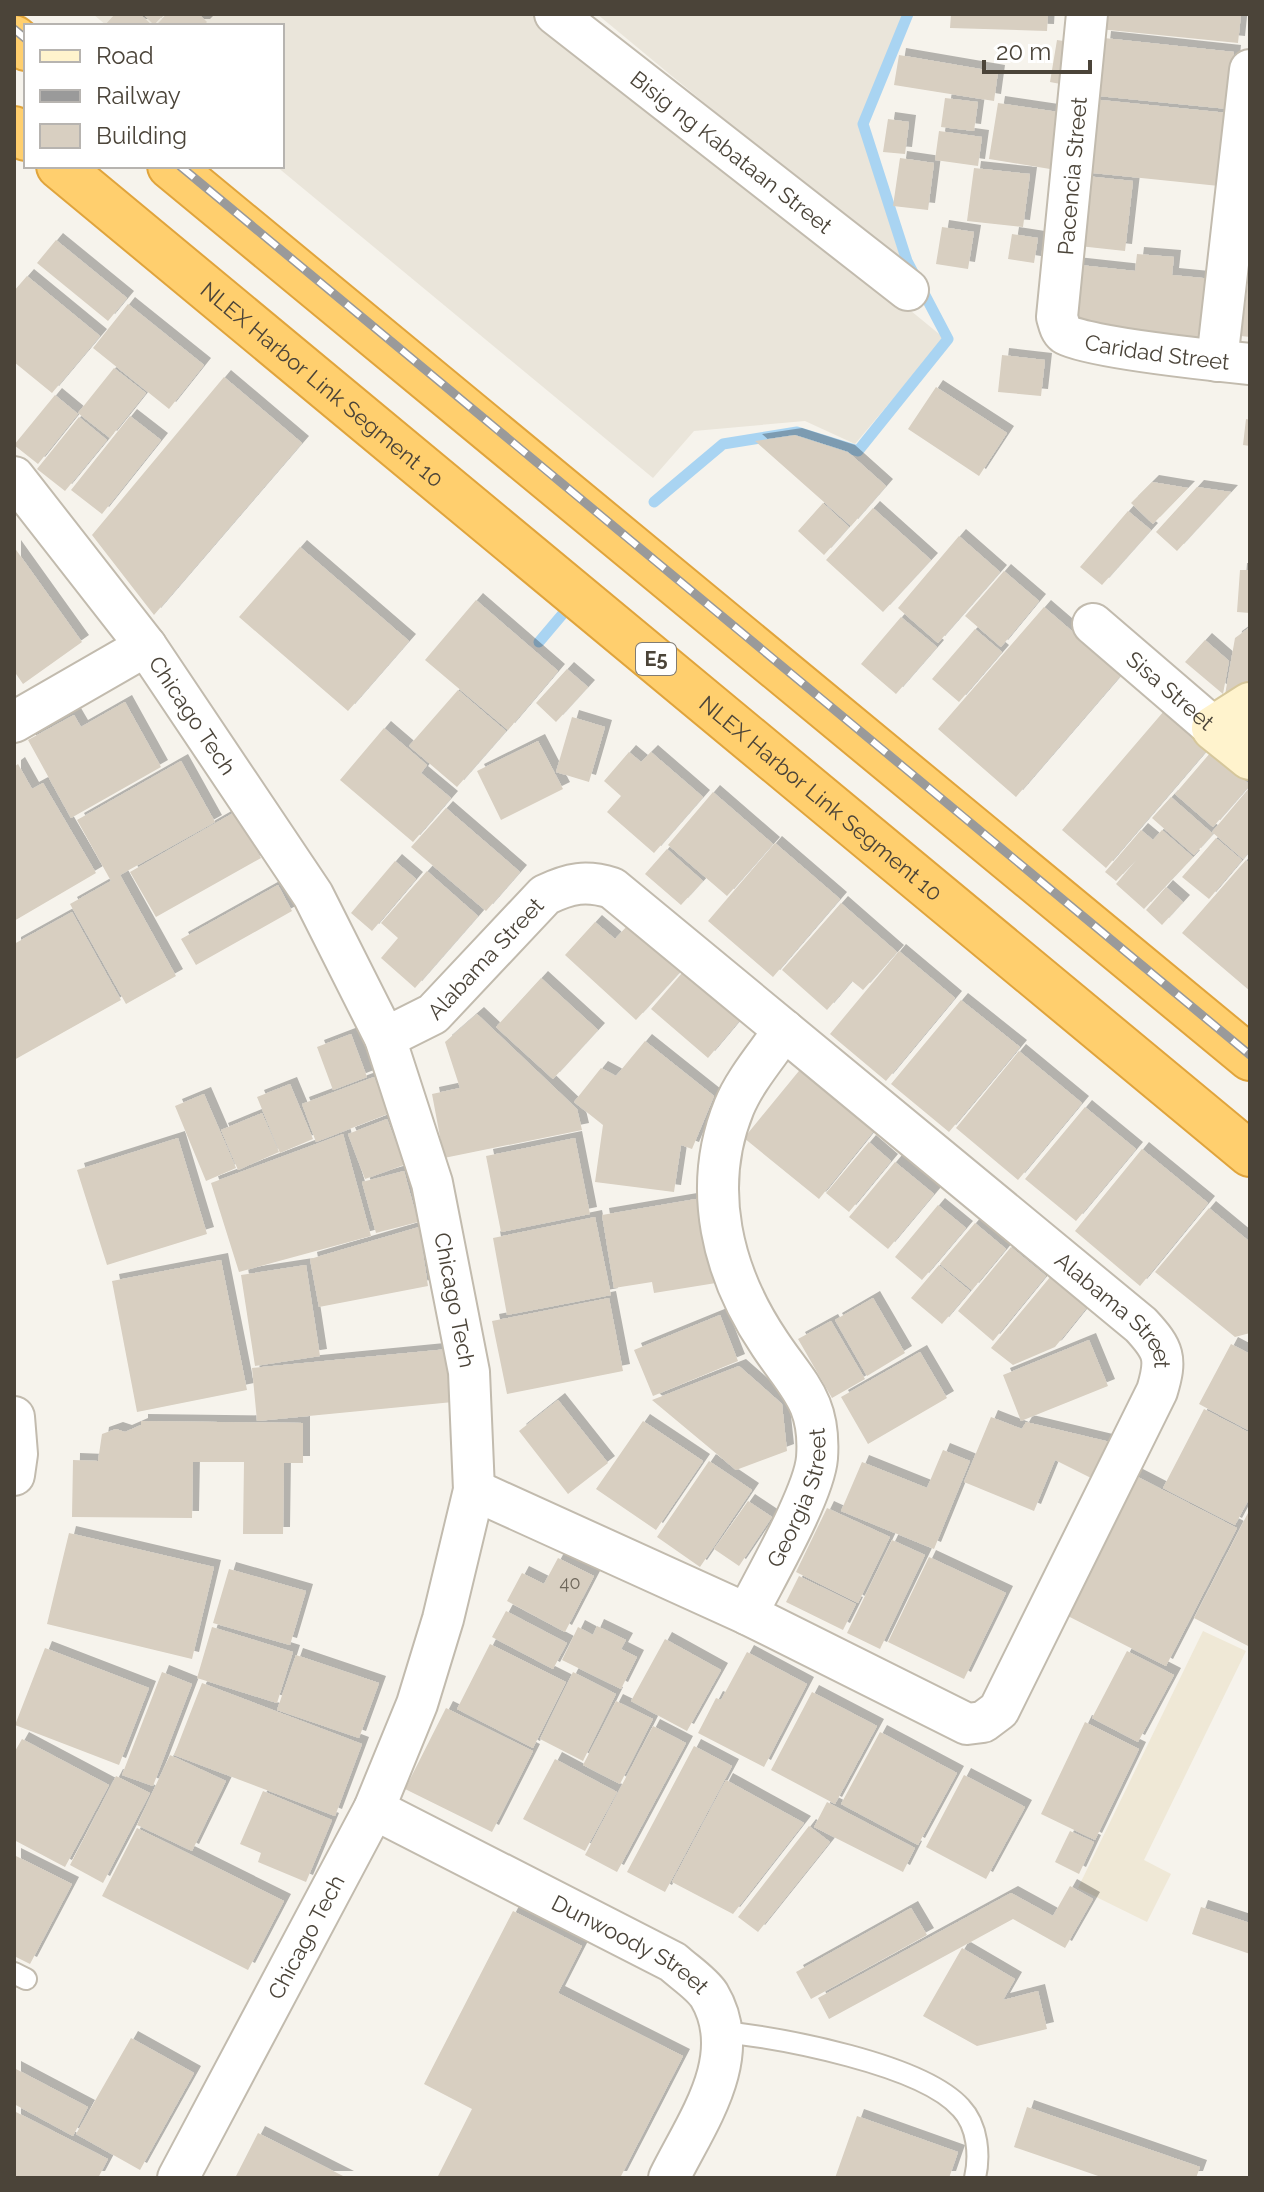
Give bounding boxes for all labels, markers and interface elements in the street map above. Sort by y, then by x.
legend [24,24,284,168]
scale bar [984,24,1090,74]
text: 20 m [996,37,1051,66]
text: Road [96,41,154,70]
street label: Bisig ng Kabataan Street [626,65,838,239]
text: Railway [96,81,181,110]
street label: Pacencia Street [1052,95,1092,256]
text: Building [96,121,187,150]
street label: NLEX Harbor Link Segment 10 [196,276,449,492]
street label: Caridad Street [1082,328,1232,375]
road number: E5 [636,643,676,675]
street label: Sisa Street [1121,646,1220,736]
street label: Chicago Tech [144,651,242,780]
street label: NLEX Harbor Link Segment 10 [694,690,948,906]
street label: Alabama Street [422,892,549,1025]
street label: Chicago Tech [429,1230,481,1370]
street label: Alabama Street [1050,1247,1176,1369]
street label: Georgia Street [761,1426,831,1571]
house number: 40 [560,1572,580,1593]
street label: Chicago Tech [262,1870,350,2004]
street label: Dunwoody Street [548,1889,715,1999]

